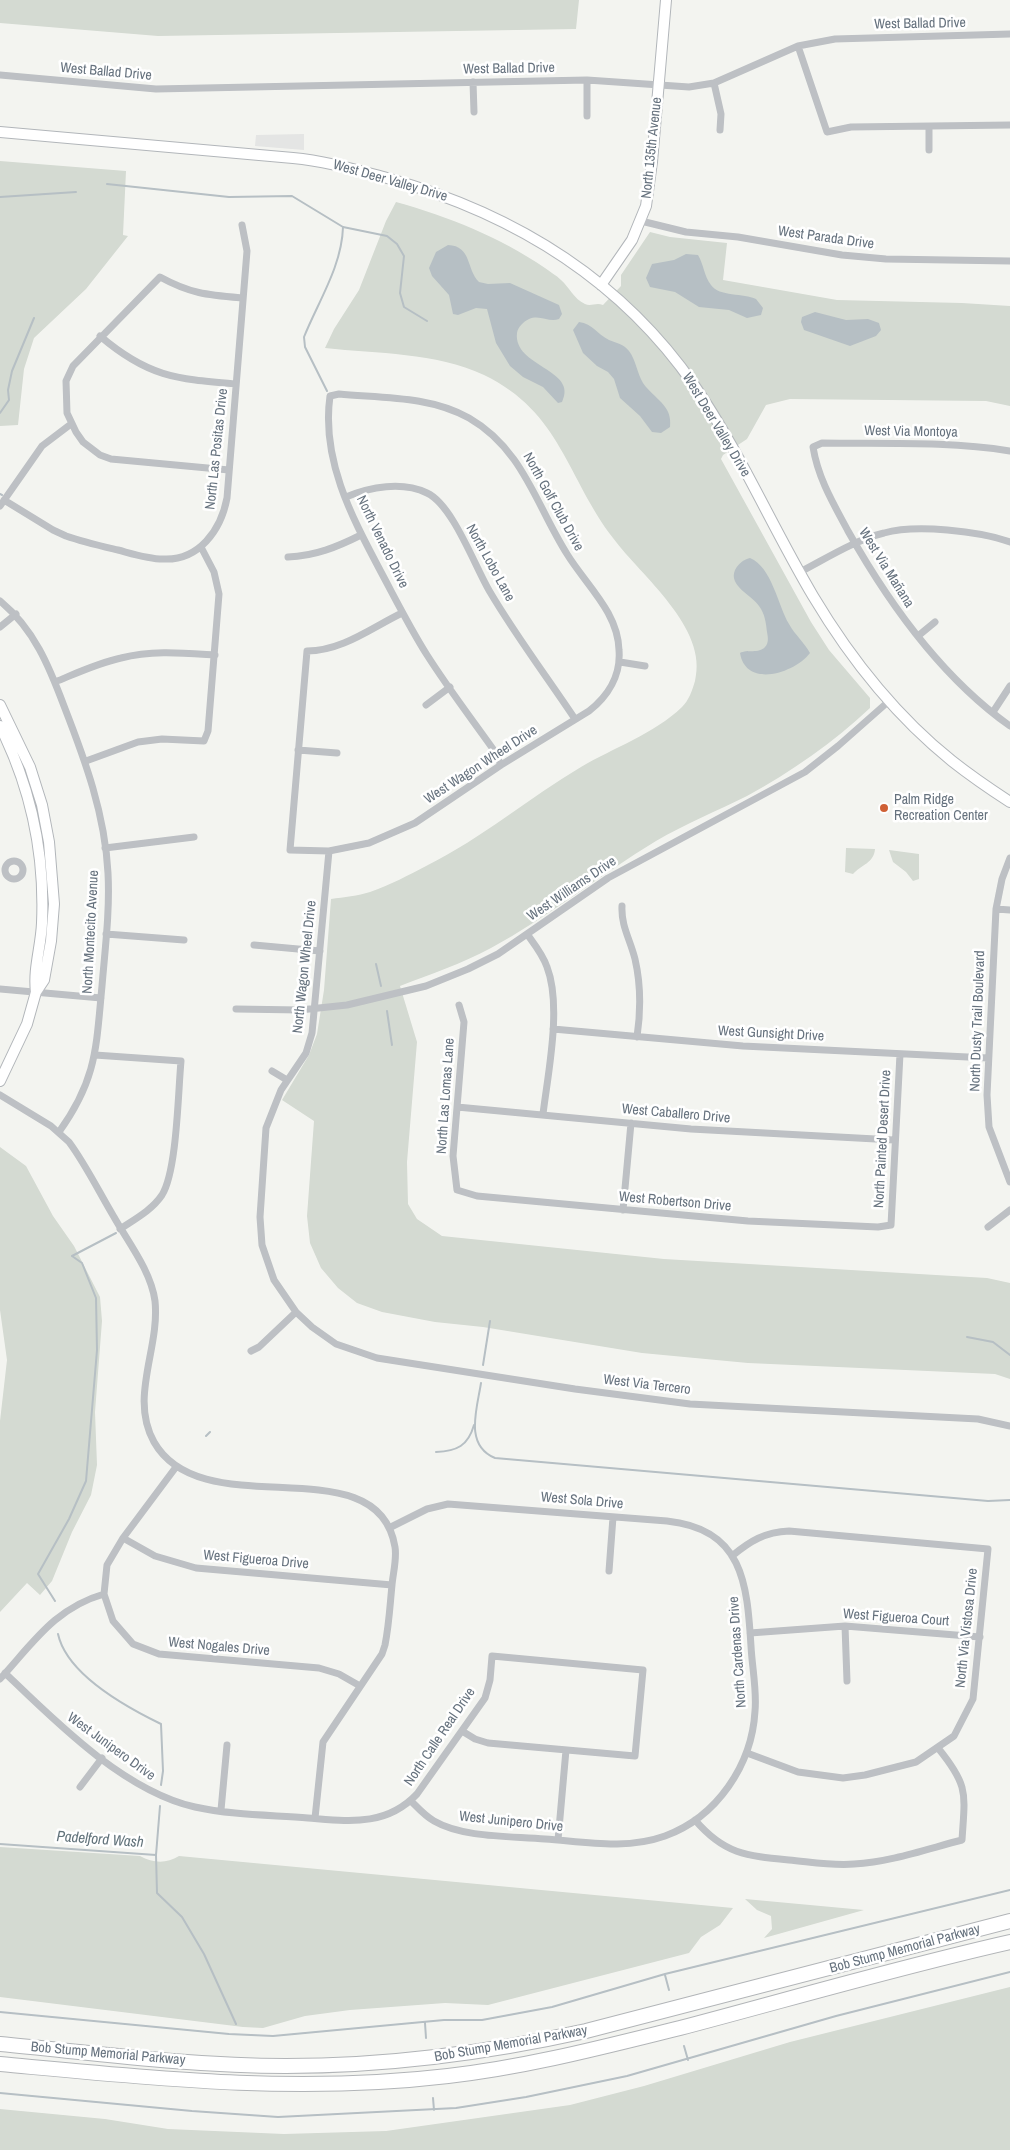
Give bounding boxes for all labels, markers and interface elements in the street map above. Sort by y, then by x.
street label: West Ballad Drive [874,15,966,33]
street label: West Ballad Drive [60,60,152,84]
street label: West Ballad Drive [463,60,555,78]
street label: North 135th Avenue [638,96,666,200]
street label: West Deer Valley Drive [331,157,449,205]
street label: West Parada Drive [777,223,875,253]
street label: West Deer Valley Drive [678,370,754,480]
street label: North Las Positas Drive [202,388,232,510]
street label: West Via Montoya [864,423,958,441]
street label: North Golf Club Drive [519,450,587,554]
street label: North Venado Drive [352,493,412,591]
street label: North Lobo Lane [462,522,518,604]
street label: West Via Mañana [855,525,917,611]
street label: West Wagon Wheel Drive [421,722,541,808]
place label: Palm Ridge Recreation Center [894,792,988,824]
marker: Palm Ridge Recreation Center [878,802,890,814]
street label: West Williams Drive [524,853,620,925]
street label: North Montecito Avenue [79,870,103,994]
street label: North Wagon Wheel Drive [290,900,320,1034]
street label: North Dusty Trail Boulevard [967,950,989,1092]
street label: West Gunsight Drive [717,1023,825,1045]
street label: North Las Lomas Lane [434,1037,458,1155]
street label: North Painted Desert Drive [871,1069,895,1209]
street label: West Caballero Drive [621,1101,731,1127]
street label: West Robertson Drive [618,1189,732,1215]
street label: West Via Tercero [602,1371,692,1399]
street label: West Sola Drive [540,1489,624,1513]
street label: West Figueroa Drive [203,1547,309,1573]
street label: North Via Vistosa Drive [952,1567,982,1689]
street label: North Cardenas Drive [726,1596,750,1708]
street label: West Figueroa Court [842,1606,950,1630]
street label: West Nogales Drive [168,1634,270,1660]
street label: North Calle Real Drive [401,1685,479,1789]
street label: West Junipero Drive [64,1710,158,1784]
street label: West Junipero Drive [458,1808,564,1836]
water label: Padelford Wash [56,1828,144,1852]
street label: Bob Stump Memorial Parkway [828,1921,982,1977]
street label: Bob Stump Memorial Parkway [433,2022,589,2066]
street label: Bob Stump Memorial Parkway [30,2039,186,2069]

